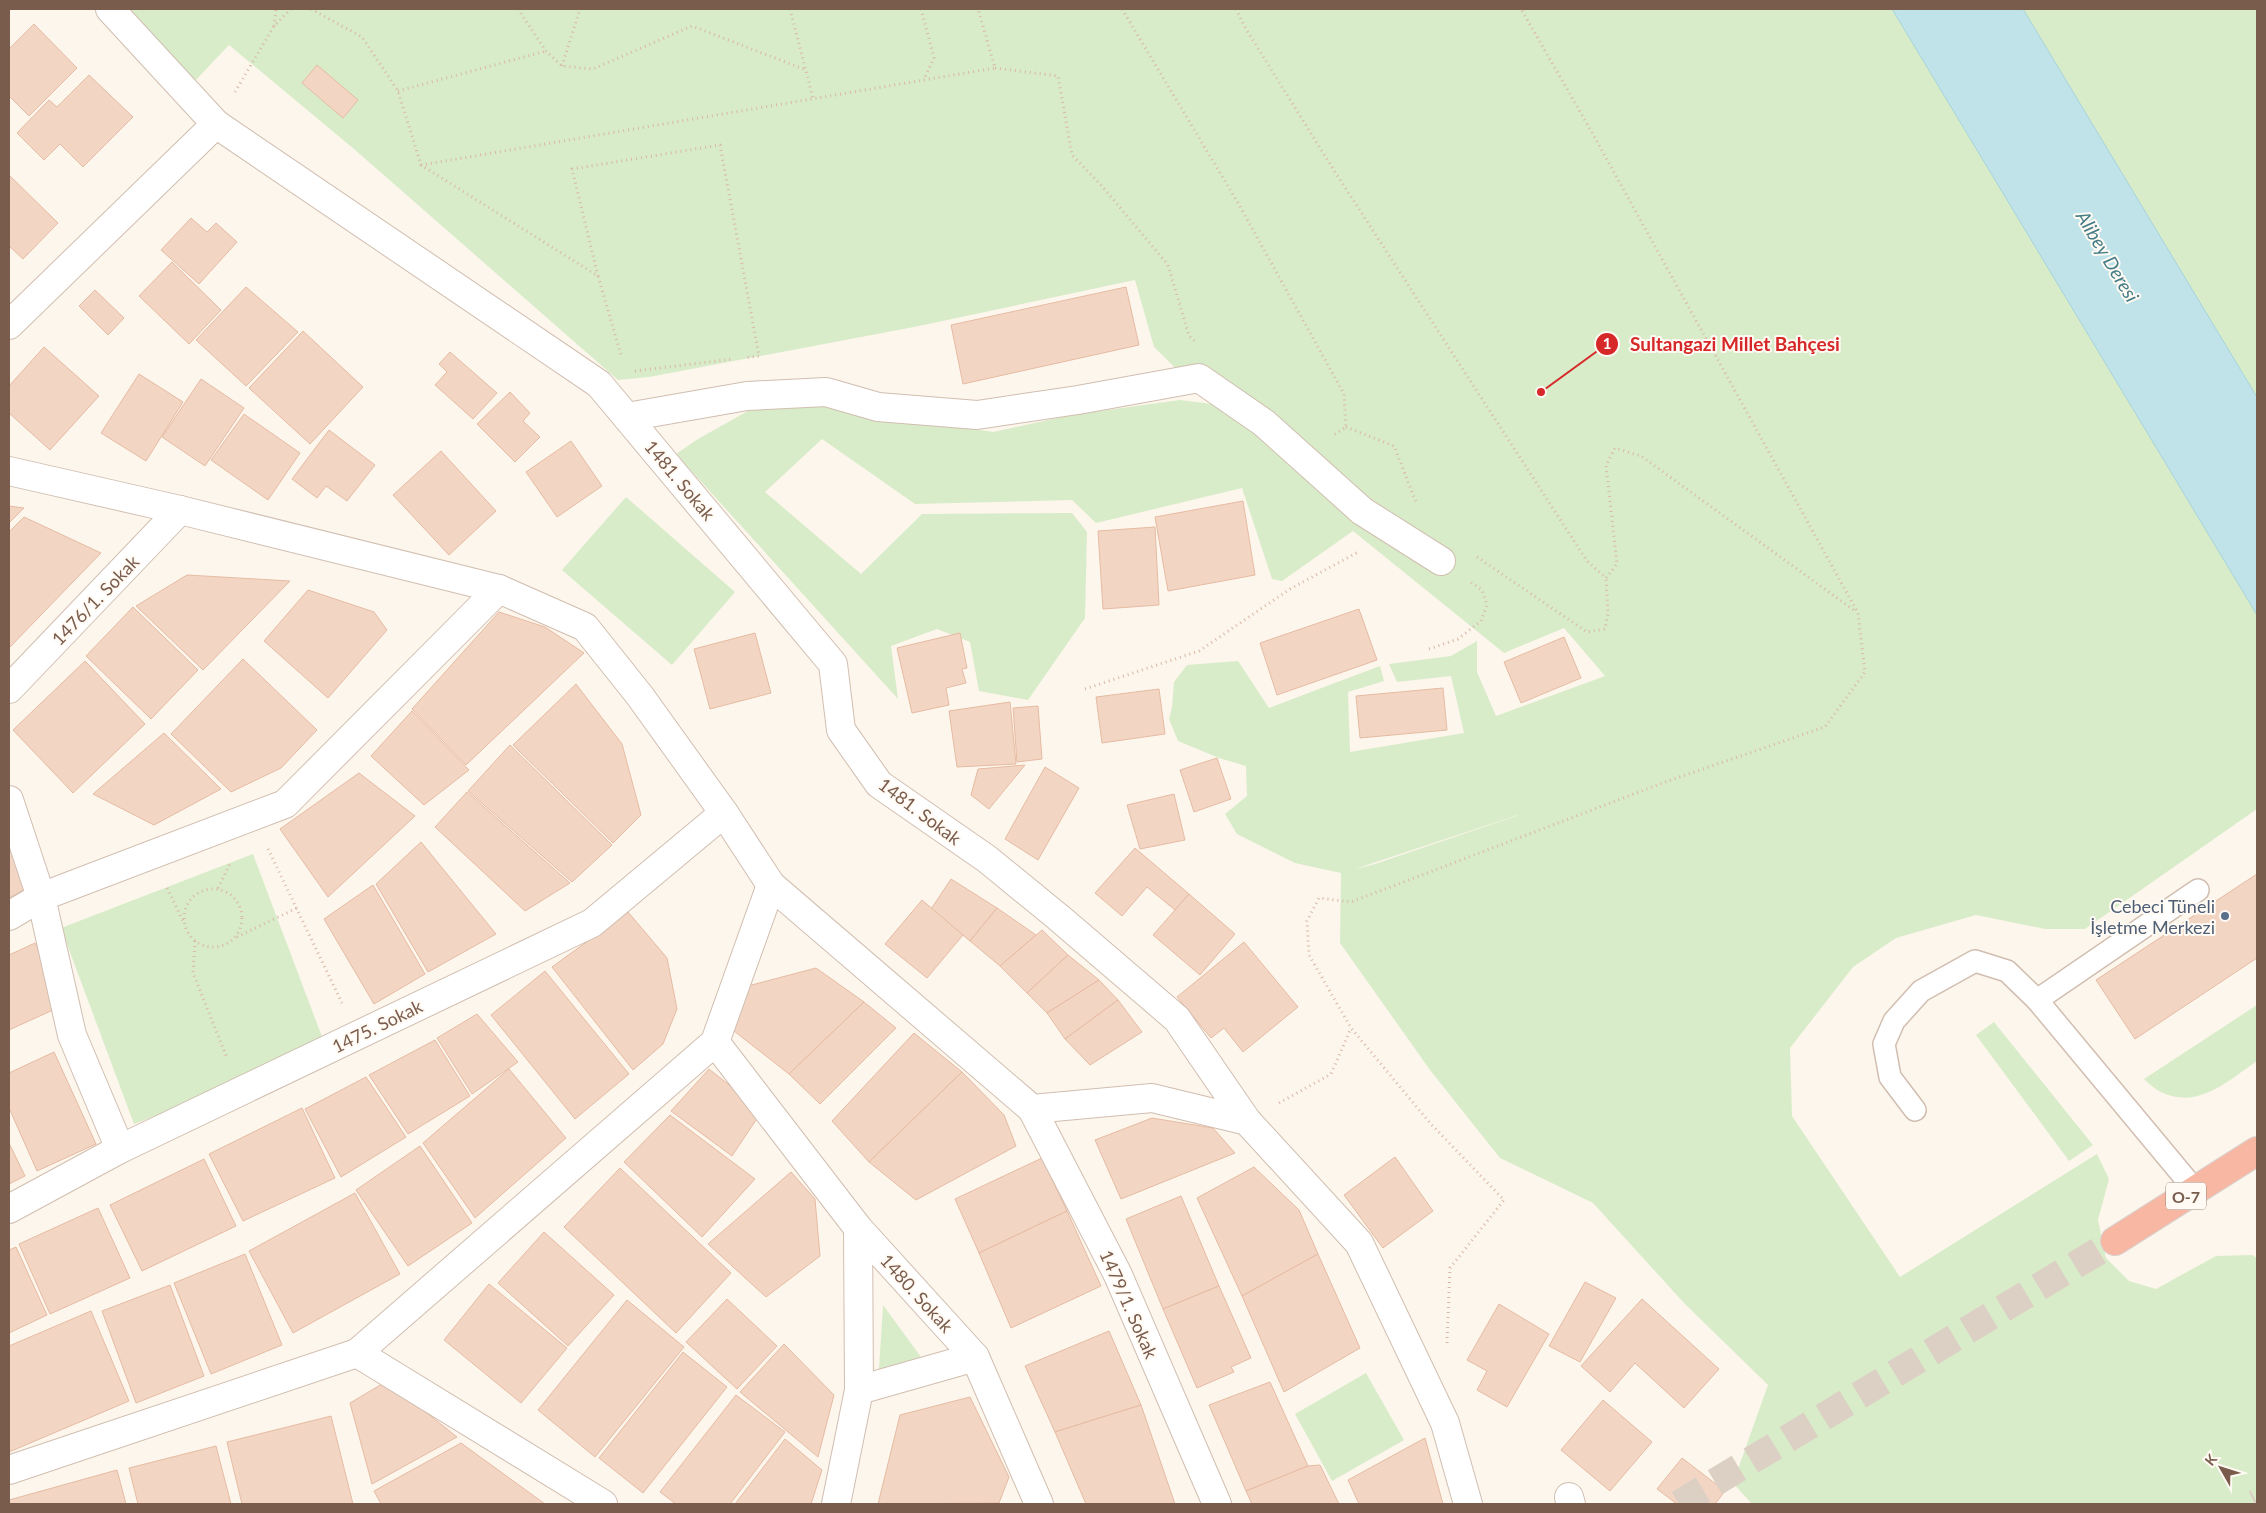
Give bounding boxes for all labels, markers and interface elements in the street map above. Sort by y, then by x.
water label: Alibey Deresi [2071,205,2145,306]
callout: Sultangazi Millet Bahçesi [1595,327,1850,361]
text: Sultangazi Millet Bahçesi [1630,332,1840,355]
text: 1 [1603,334,1611,352]
street label: 1481. Sokak [640,435,720,525]
street label: 1476/1. Sokak [47,550,144,649]
street label: 1481. Sokak [874,773,966,850]
place label: Cebeci Tüneli İşletme Merkezi [2090,895,2215,938]
marker: Cebeci Tüneli İşletme Merkezi [2219,910,2231,922]
street label: 1475. Sokak [328,994,427,1057]
road number: O-7 [2166,1182,2206,1210]
street label: 1479/1. Sokak [1095,1246,1163,1362]
street label: 1480. Sokak [876,1249,958,1337]
north arrow [2196,1443,2246,1493]
text: K [2201,1450,2220,1469]

